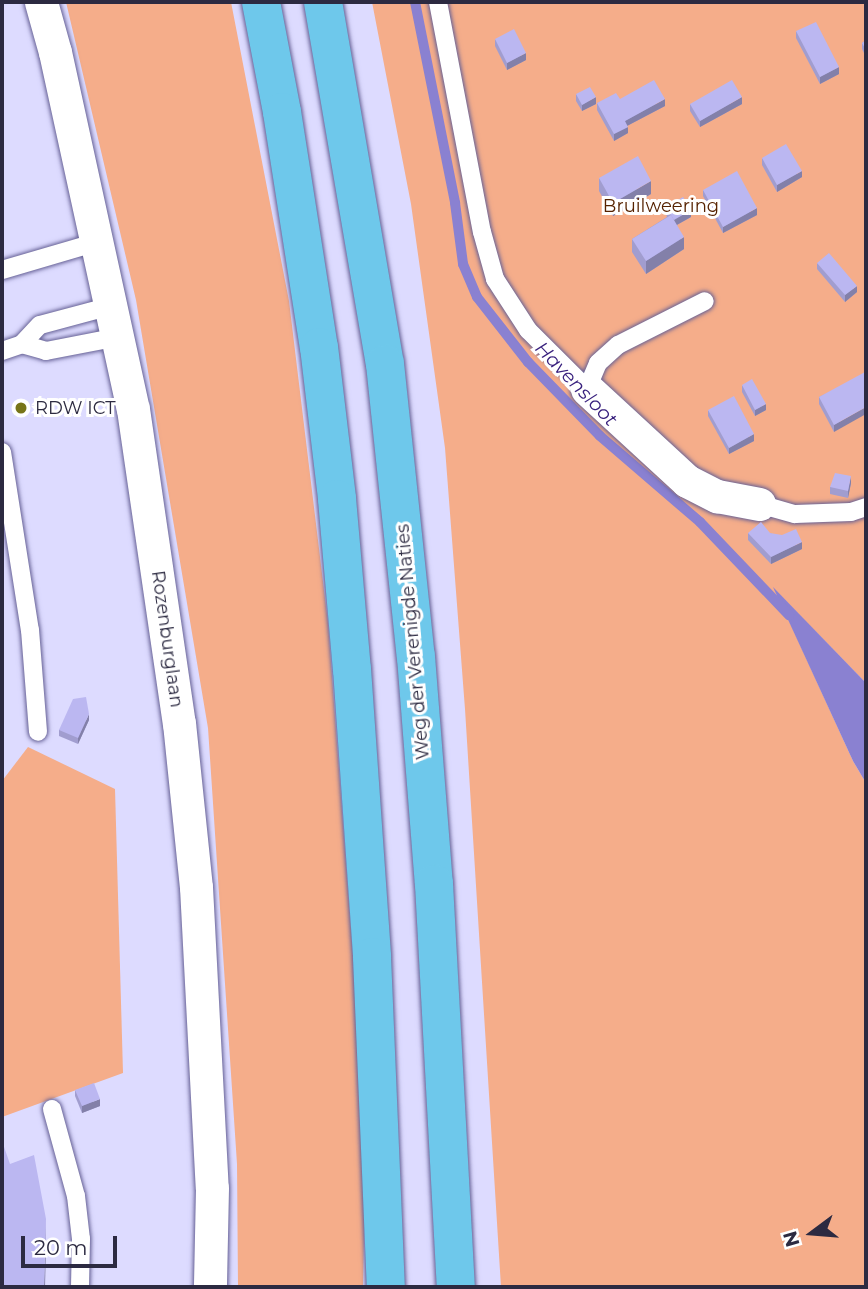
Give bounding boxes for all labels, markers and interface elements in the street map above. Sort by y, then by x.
park label: Bruilweering [603,195,719,217]
water label: Havensloot [530,337,622,431]
place label: RDW ICT [35,397,115,419]
marker: RDW ICT [13,400,29,416]
street label: Weg der Verenigde Naties [392,523,434,761]
street label: Rozenburglaan [147,569,187,709]
north arrow [777,1198,847,1268]
scale bar [24,1222,121,1266]
text: N [778,1228,805,1249]
text: 20 m [34,1235,88,1260]

